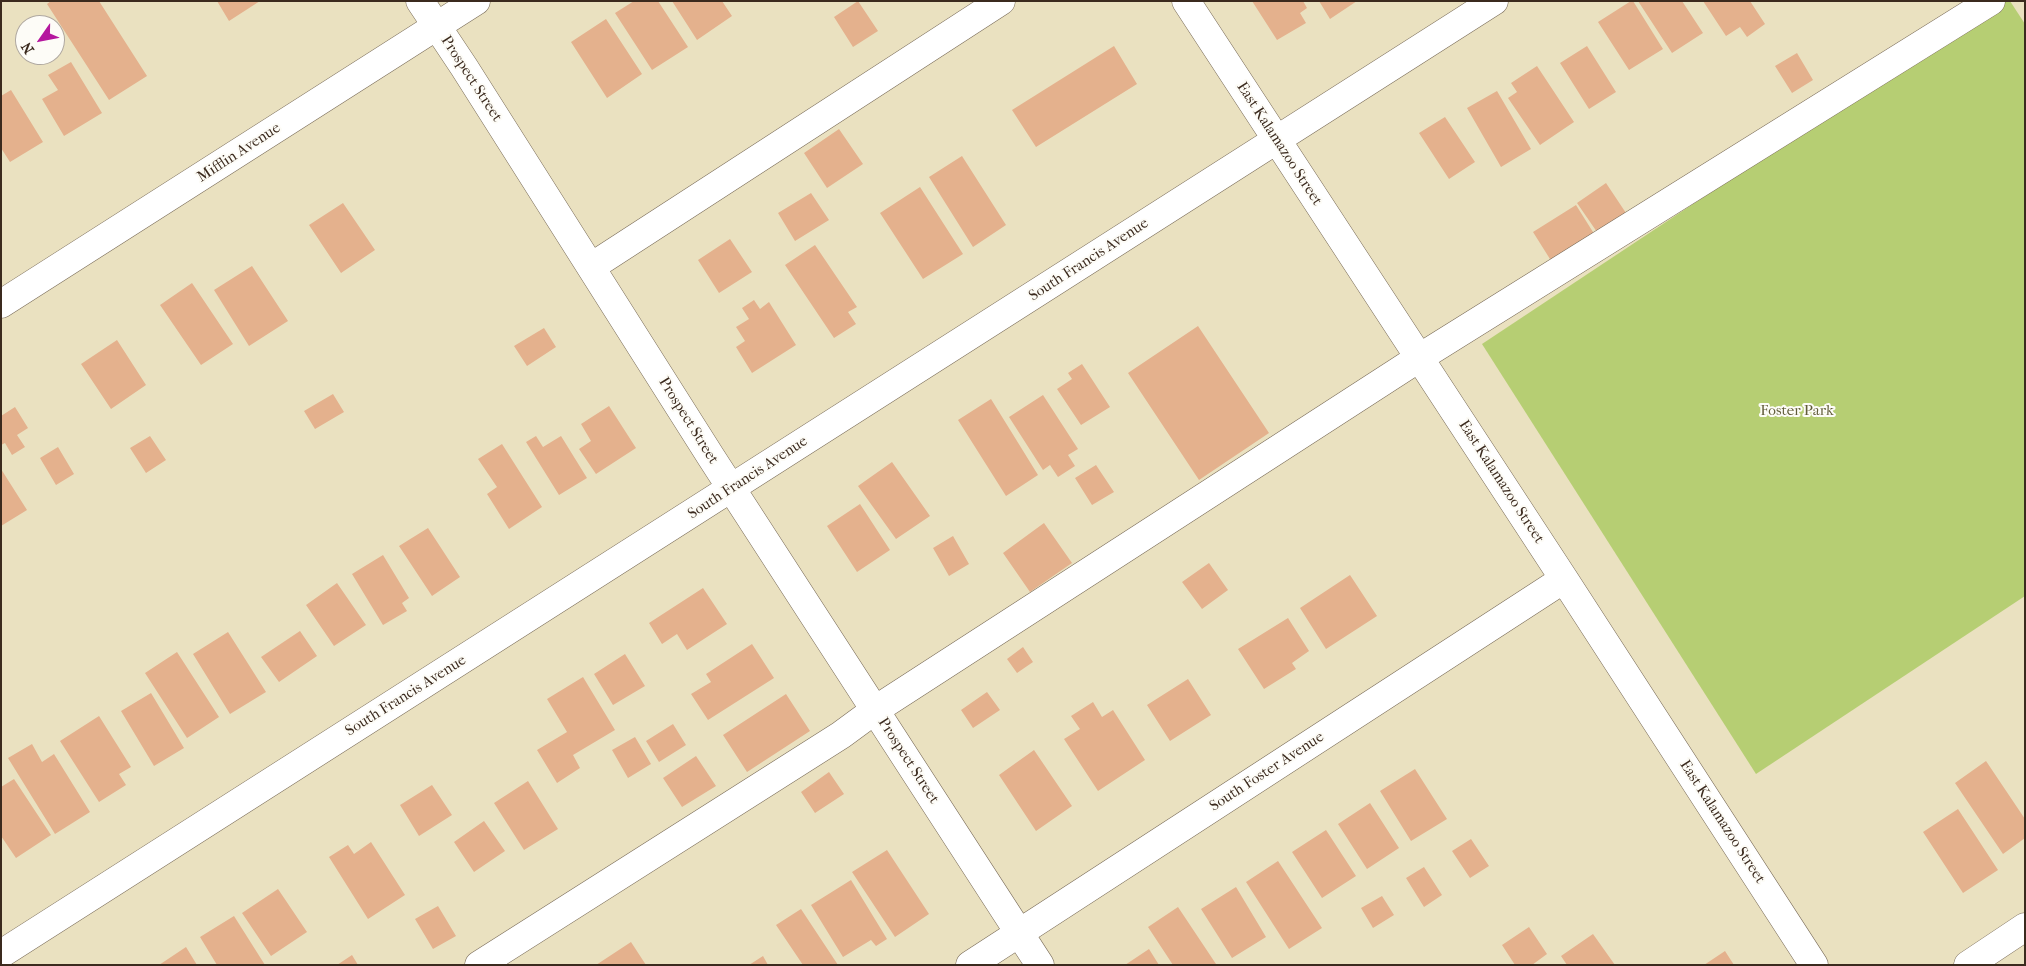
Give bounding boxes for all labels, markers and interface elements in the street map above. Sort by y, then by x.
north arrow [15,15,65,65]
street label: Prospect Street [437,33,505,125]
text: N [18,39,38,57]
street label: East Kalamazoo Street [1232,79,1326,209]
street label: Mifflin Avenue [194,119,284,187]
street label: South Francis Avenue [1026,215,1152,305]
street label: Prospect Street [654,374,722,468]
park label: Foster Park [1760,402,1834,420]
street label: East Kalamazoo Street [1454,417,1548,547]
street label: South Francis Avenue [685,433,811,523]
street label: South Francis Avenue [342,652,470,740]
street label: Prospect Street [874,715,942,807]
street label: South Foster Avenue [1207,728,1327,816]
street label: East Kalamazoo Street [1675,757,1769,887]

